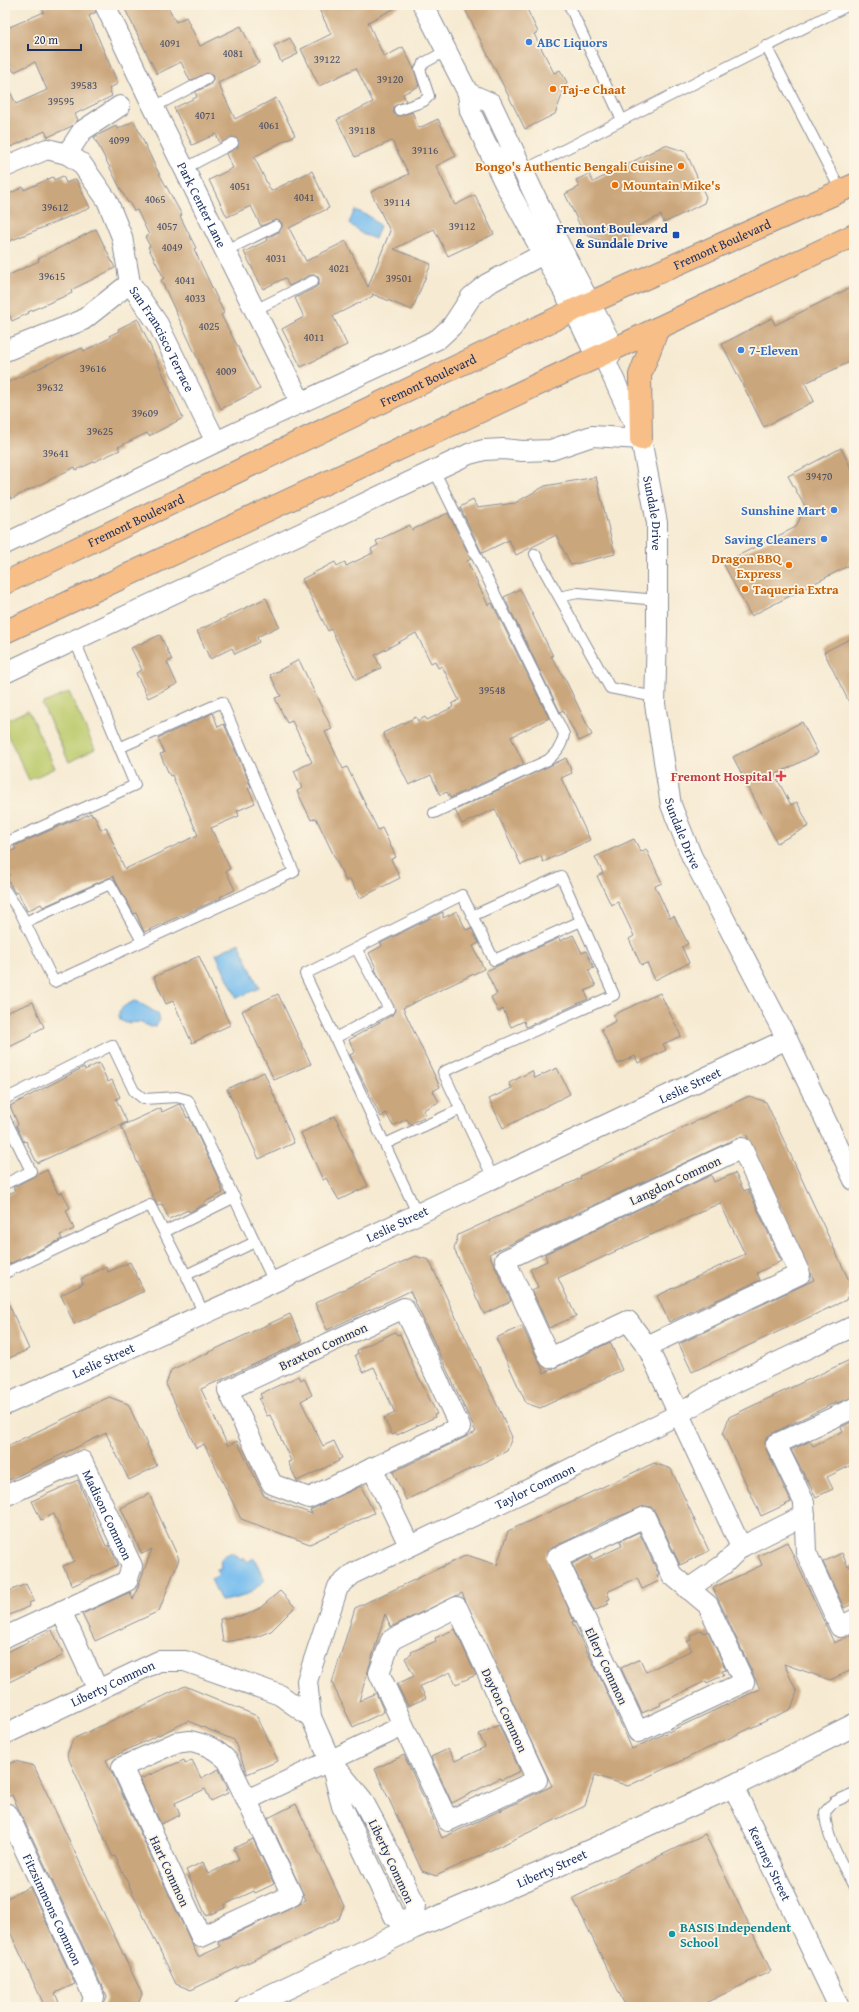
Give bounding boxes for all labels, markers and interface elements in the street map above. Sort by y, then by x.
scale bar [28,26,81,52]
text: 20 m [34,31,58,48]
place label: ABC Liquors [537,33,608,52]
house number: 4091 [159,35,181,51]
marker: ABC Liquors [524,37,534,47]
house number: 4081 [222,45,244,61]
house number: 39122 [314,51,340,67]
house number: 39120 [377,71,403,87]
house number: 39583 [71,77,97,93]
place label: Taj-e Chaat [561,80,626,99]
marker: Taj-e Chaat [548,84,558,94]
house number: 39595 [48,93,74,109]
house number: 4071 [194,107,216,123]
house number: 4061 [258,117,280,133]
house number: 39118 [349,122,375,138]
house number: 4099 [108,132,130,148]
house number: 39116 [412,142,438,158]
place label: Bongo's Authentic Bengali Cuisine [475,157,673,176]
street label: Park Center Lane [172,159,231,251]
marker: Bongo's Authentic Bengali Cuisine [676,161,686,171]
place label: Mountain Mike's [623,176,721,195]
house number: 4051 [229,178,251,194]
marker: Mountain Mike's [610,180,620,190]
house number: 4041 [293,189,315,205]
house number: 4065 [144,191,166,207]
house number: 39114 [384,194,410,210]
house number: 39612 [42,199,68,215]
street label: Fremont Boulevard [670,214,774,275]
house number: 4057 [156,218,178,234]
house number: 39112 [449,218,475,234]
place label: Fremont Boulevard & Sundale Drive [556,219,669,253]
marker: Fremont Boulevard & Sundale Drive [671,230,681,240]
house number: 4049 [161,239,183,255]
house number: 4031 [265,250,287,266]
house number: 4021 [328,260,350,276]
house number: 39615 [39,268,65,284]
house number: 39501 [386,270,412,286]
house number: 4041 [174,272,196,288]
street label: San Francisco Terrace [125,282,199,395]
house number: 4033 [184,290,206,306]
house number: 4025 [198,318,220,334]
house number: 4011 [303,329,325,345]
place label: 7-Eleven [749,341,799,360]
marker: 7-Eleven [736,345,746,355]
street label: Fremont Boulevard [377,349,480,412]
house number: 39616 [80,360,106,376]
house number: 4009 [215,363,237,379]
house number: 39632 [37,379,63,395]
house number: 39609 [132,405,158,421]
house number: 39625 [87,423,113,439]
house number: 39641 [43,445,69,461]
house number: 39470 [806,468,832,484]
street label: Sundale Drive [638,474,666,551]
street label: Fremont Boulevard [84,489,187,552]
place label: Sunshine Mart [741,501,826,520]
marker: Sunshine Mart [829,505,839,515]
place label: Saving Cleaners [725,530,816,549]
marker: Saving Cleaners [819,534,829,544]
place label: Dragon BBQ Express [711,549,783,583]
marker: Dragon BBQ Express [784,560,794,570]
place label: Taqueria Extra [753,580,839,599]
marker: Taqueria Extra [740,584,750,594]
house number: 39548 [479,682,505,698]
place label: Fremont Hospital [671,767,772,786]
marker: Fremont Hospital [775,770,787,782]
street label: Sundale Drive [660,796,706,872]
street label: Leslie Street [656,1062,725,1108]
street label: Langdon Common [626,1151,725,1210]
street label: Leslie Street [363,1201,432,1247]
street label: Braxton Common [276,1317,371,1375]
street label: Leslie Street [69,1338,138,1383]
street label: Taylor Common [492,1459,579,1514]
street label: Madison Common [77,1466,137,1564]
street label: Ellery Common [580,1624,633,1709]
street label: Liberty Common [68,1655,159,1712]
street label: Dayton Common [477,1665,533,1756]
street label: Liberty Common [364,1816,420,1907]
street label: Kearney Street [744,1823,796,1905]
street label: Hart Common [145,1833,195,1911]
street label: Liberty Street [514,1844,590,1892]
street label: Fitzsimmons Common [18,1851,87,1969]
place label: BASIS Independent School [680,1918,791,1952]
marker: BASIS Independent School [667,1929,677,1939]

